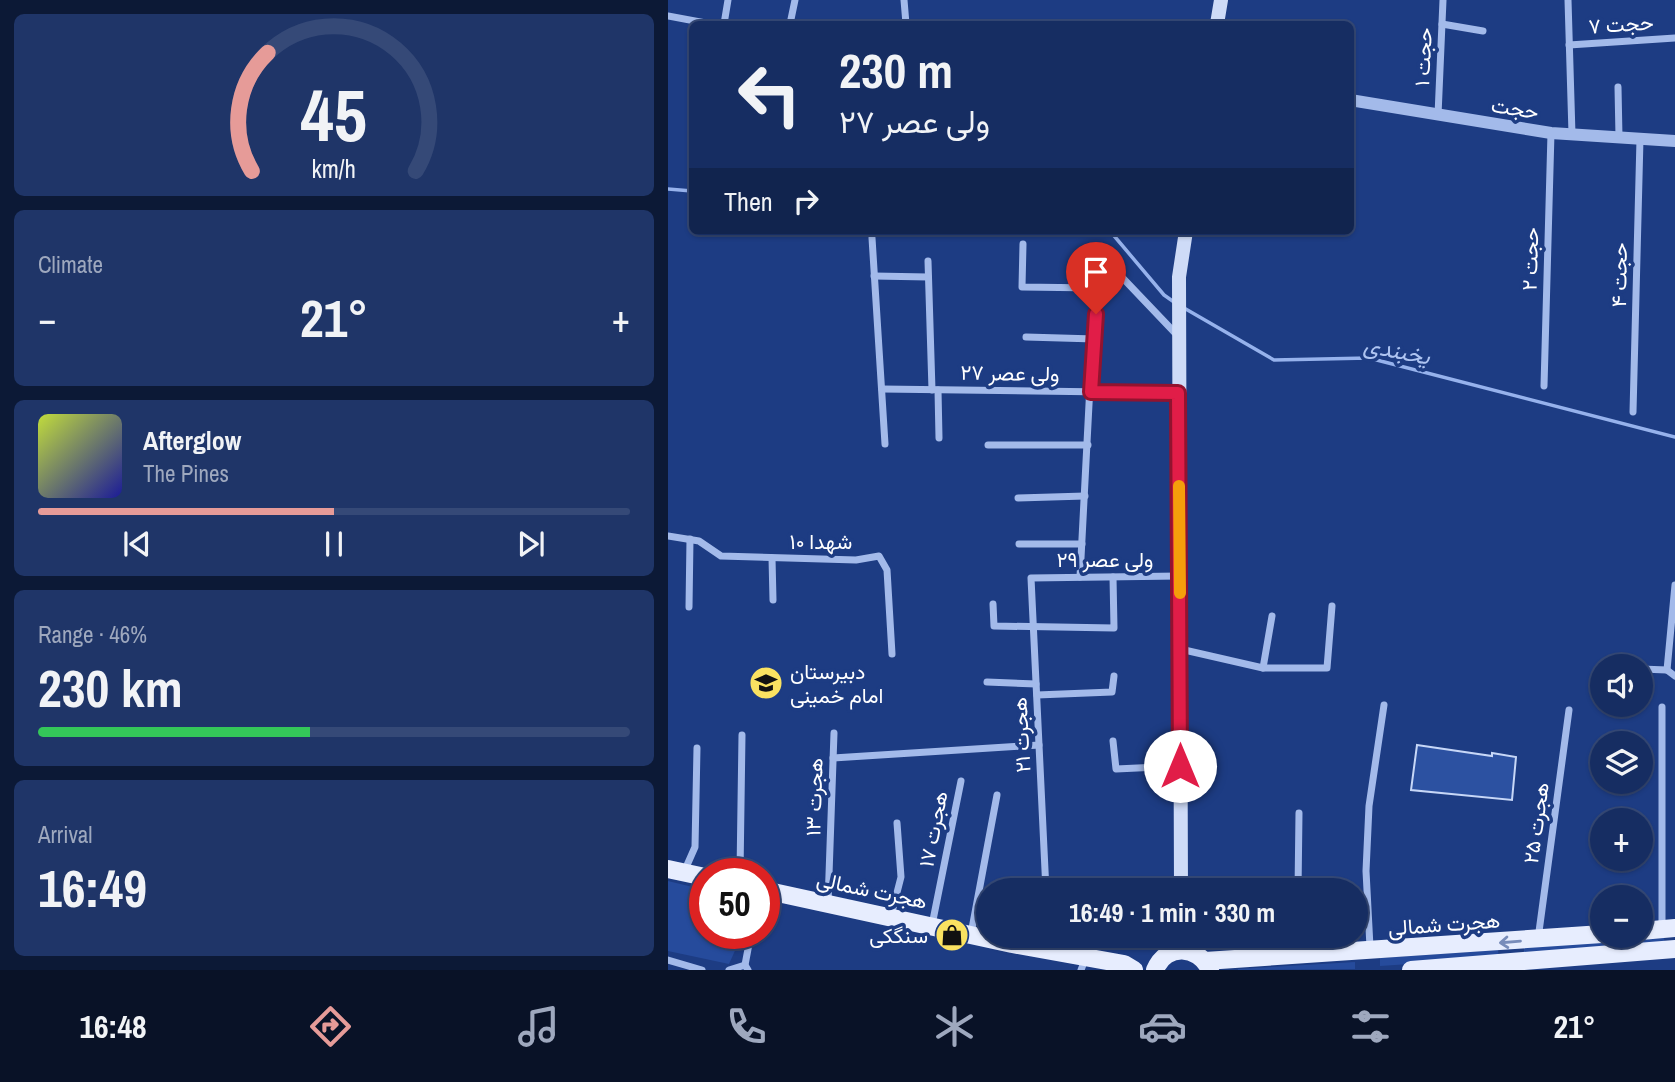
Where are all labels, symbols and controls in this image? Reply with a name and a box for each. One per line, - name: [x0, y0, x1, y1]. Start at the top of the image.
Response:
- street label: حجت ۷: [1588, 7, 1654, 41]
- street label: حجت ۱: [1407, 27, 1439, 87]
- text: 230 m: [839, 37, 953, 103]
- icon: left: [724, 49, 815, 140]
- text: 45: [301, 66, 367, 164]
- street label: حجت: [1489, 90, 1541, 126]
- text: ولی عصر ۲۷: [839, 100, 990, 143]
- text: km/h: [312, 152, 356, 186]
- icon: right: [787, 182, 825, 220]
- text: Then: [724, 184, 773, 219]
- street label: حجت ۲: [1514, 227, 1546, 291]
- pin: [1066, 242, 1126, 314]
- street label: حجت ۴: [1604, 242, 1634, 308]
- text: Climate: [38, 249, 103, 280]
- icon: arrive: [1077, 253, 1115, 291]
- text: 21°: [300, 283, 368, 353]
- text: −: [38, 293, 56, 344]
- text: +: [612, 293, 630, 344]
- water label: یخبندی: [1361, 328, 1434, 372]
- street label: ولی عصر ۲۷: [960, 358, 1060, 388]
- text: Afterglow: [143, 423, 241, 458]
- text: The Pines: [143, 458, 229, 489]
- icon: previous: [118, 525, 156, 563]
- icon: pause: [315, 525, 353, 563]
- icon: next: [512, 525, 550, 563]
- street label: شهدا ۱۰: [790, 527, 852, 556]
- street label: ولی عصر ۲۹: [1057, 545, 1153, 574]
- text: Range · 46%: [38, 619, 147, 650]
- text: 230 km: [38, 653, 183, 723]
- map controls: [1590, 654, 1653, 948]
- button: sound: [1590, 654, 1653, 717]
- place label: دبیرستان امام خمینی: [790, 657, 883, 710]
- school or university icon: دبیرستان امام خمینی: [747, 664, 785, 702]
- street label: هجرت ۲۱: [1005, 696, 1037, 774]
- position arrow: [1143, 729, 1217, 803]
- button: layers: [1590, 731, 1653, 794]
- street label: هجرت ۱۳: [798, 757, 830, 837]
- street label: هجرت ۲۵: [1516, 780, 1556, 866]
- street label: هجرت ۱۷: [911, 788, 955, 870]
- button: +: [1590, 808, 1653, 871]
- text: Arrival: [38, 819, 93, 850]
- text: 16:49: [38, 853, 147, 923]
- speed limit sign: 50: [689, 858, 780, 949]
- street label: هجرت شمالی: [814, 864, 930, 916]
- button: −: [1590, 885, 1653, 948]
- text: 16:49 · 1 min · 330 m: [1069, 895, 1275, 930]
- street label: هجرت شمالی: [1387, 906, 1501, 942]
- shop icon: سنگکی: [933, 916, 971, 954]
- place label: سنگکی: [869, 921, 928, 950]
- one-way arrow: [1499, 936, 1522, 949]
- icon: directions: [306, 1002, 355, 1051]
- icon: music: [514, 1002, 563, 1051]
- icon: phone: [722, 1002, 771, 1051]
- icon: climate: [930, 1002, 979, 1051]
- icon: car: [1138, 1002, 1187, 1051]
- icon: filters: [1346, 1002, 1395, 1051]
- text: 16:48: [79, 1005, 147, 1048]
- text: 21°: [1553, 1005, 1595, 1048]

